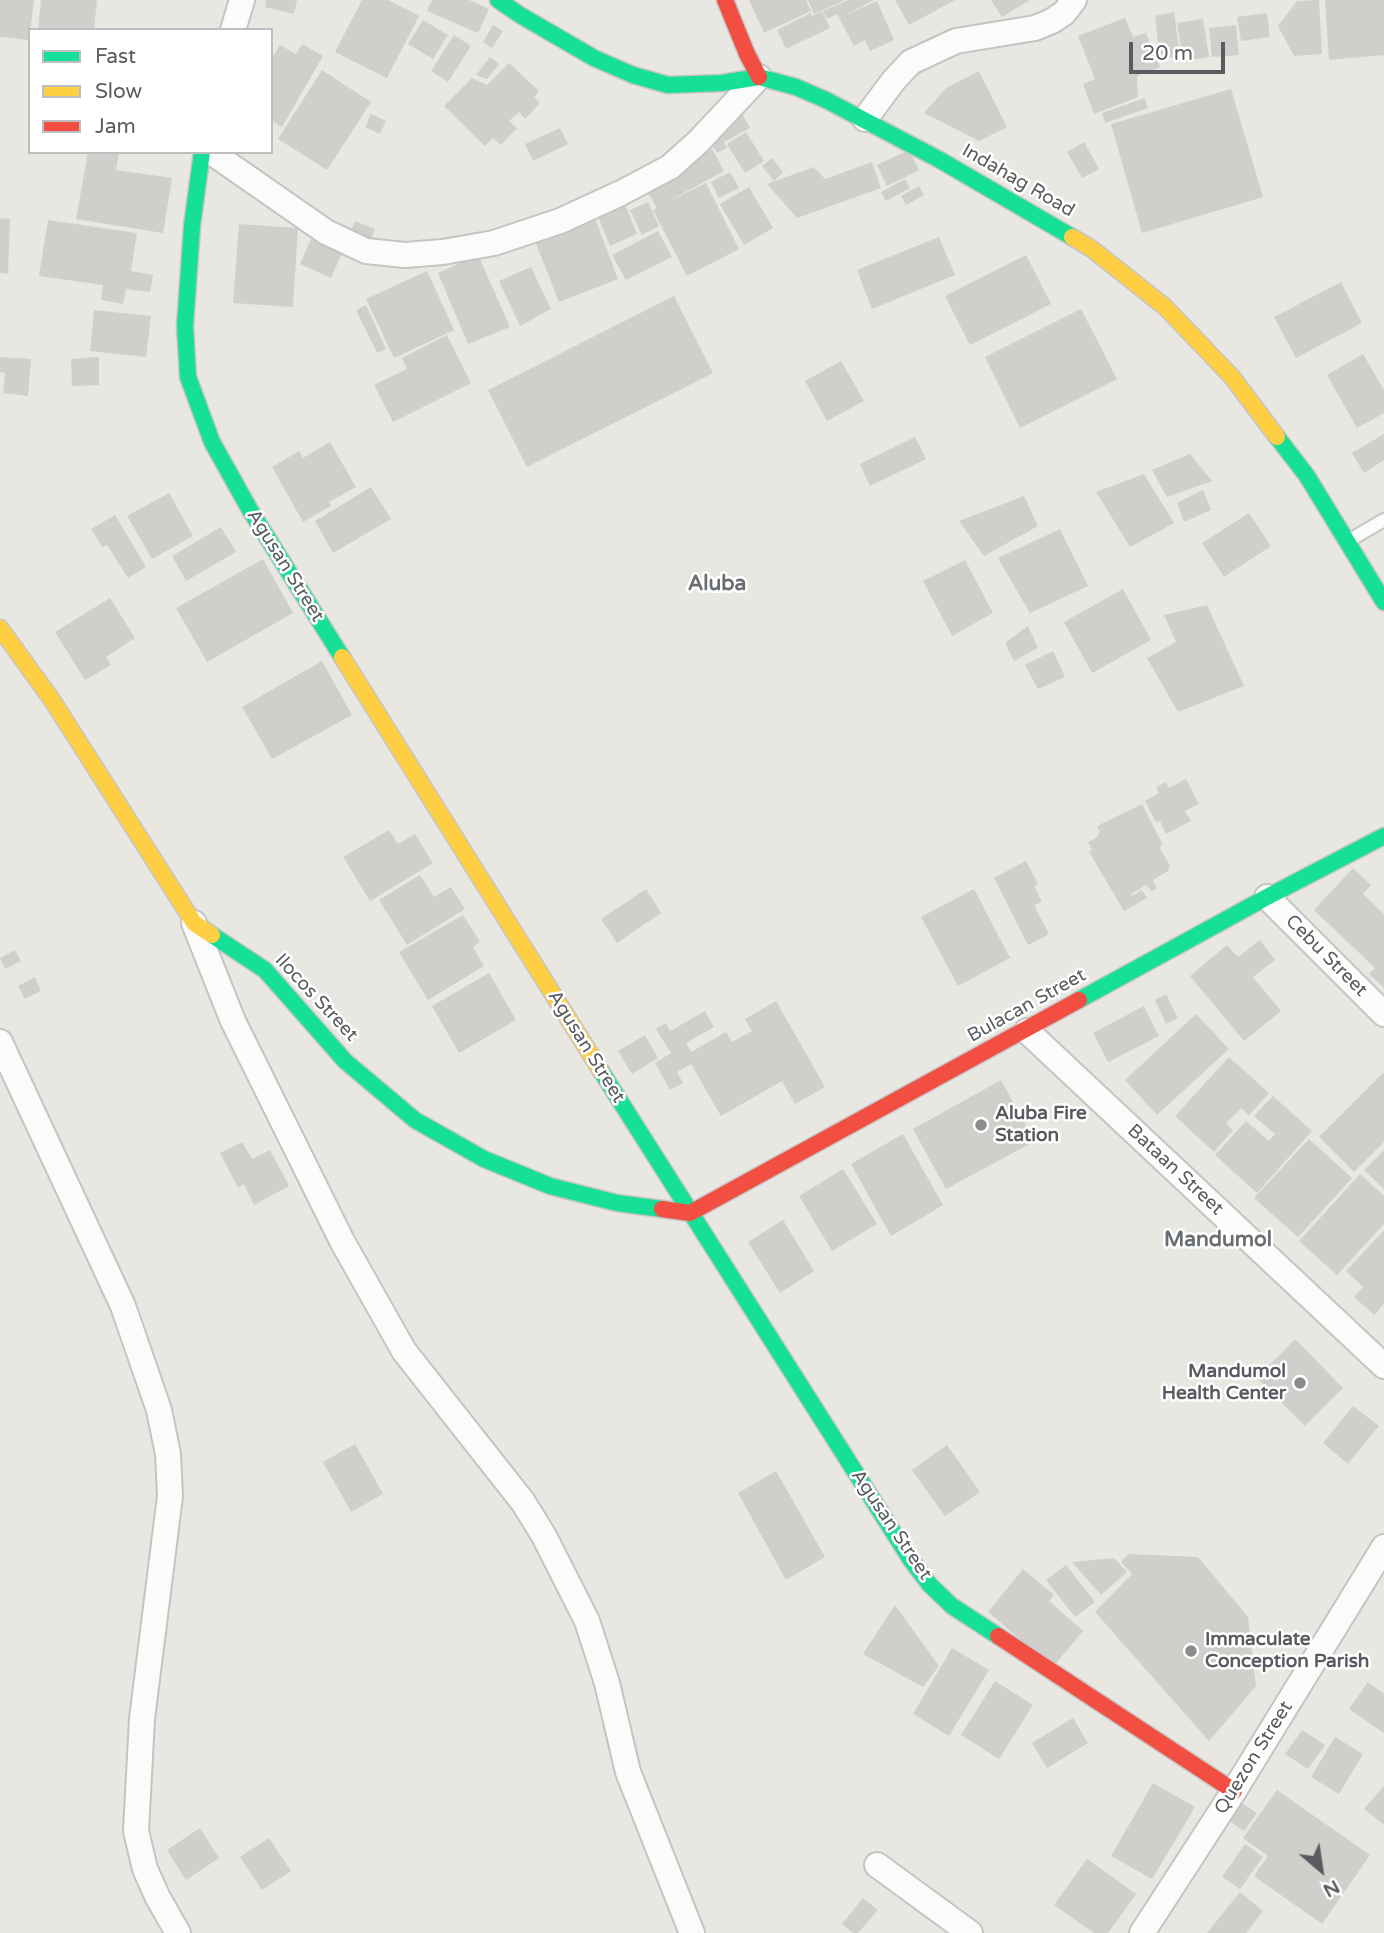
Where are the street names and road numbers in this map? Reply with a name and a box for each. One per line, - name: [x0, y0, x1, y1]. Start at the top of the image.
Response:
- street label: Indahag Road: [958, 140, 1078, 222]
- street label: Agusan Street: [241, 506, 329, 626]
- street label: Cebu Street: [1280, 910, 1372, 1002]
- street label: Ilocos Street: [270, 949, 362, 1047]
- street label: Bulacan Street: [964, 964, 1090, 1048]
- street label: Agusan Street: [542, 987, 630, 1107]
- street label: Bataan Street: [1122, 1120, 1228, 1220]
- street label: Agusan Street: [846, 1466, 936, 1584]
- street label: Quezon Street: [1210, 1697, 1298, 1819]

